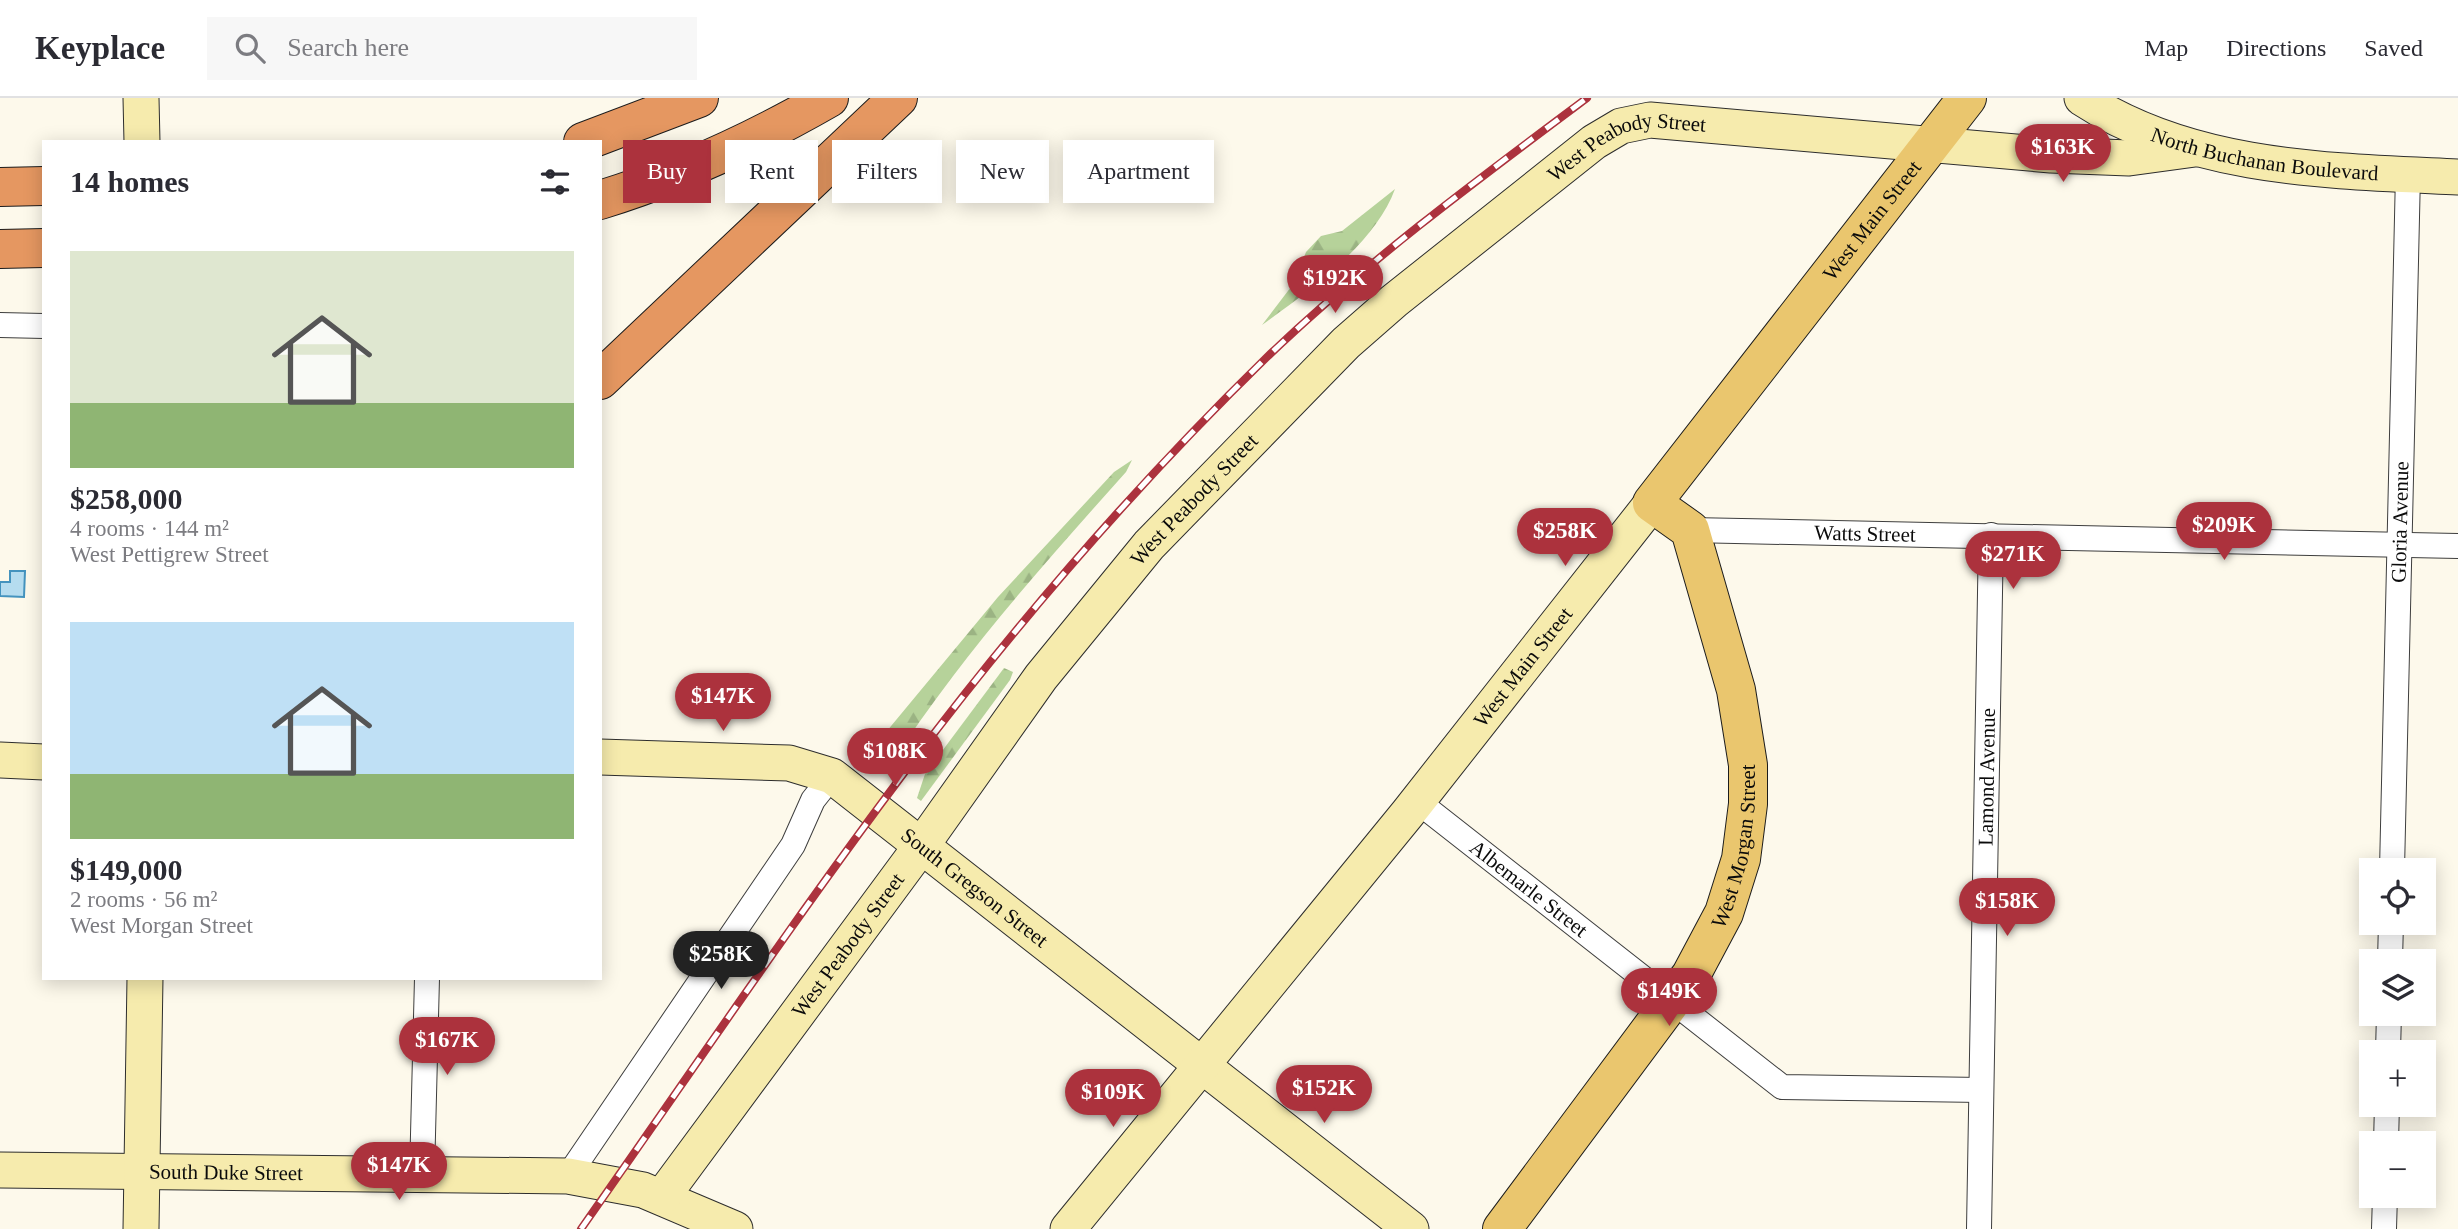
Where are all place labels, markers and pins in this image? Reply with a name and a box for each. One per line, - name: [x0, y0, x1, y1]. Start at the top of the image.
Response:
- pin: $163K: [2014, 125, 2112, 184]
- pin: $192K: [1286, 256, 1384, 315]
- pin: $209K: [2175, 503, 2273, 562]
- pin: $258K: [1516, 508, 1614, 568]
- pin: $271K: [1964, 532, 2062, 591]
- pin: $147K: [674, 674, 772, 733]
- pin: $108K: [846, 728, 944, 788]
- pin: $158K: [1958, 878, 2056, 938]
- pin: $258K: [672, 932, 770, 991]
- pin: $149K: [1620, 968, 1718, 1028]
- pin: $167K: [398, 1018, 496, 1077]
- pin: $152K: [1275, 1066, 1373, 1125]
- pin: $109K: [1064, 1070, 1162, 1129]
- pin: $147K: [350, 1142, 448, 1202]

